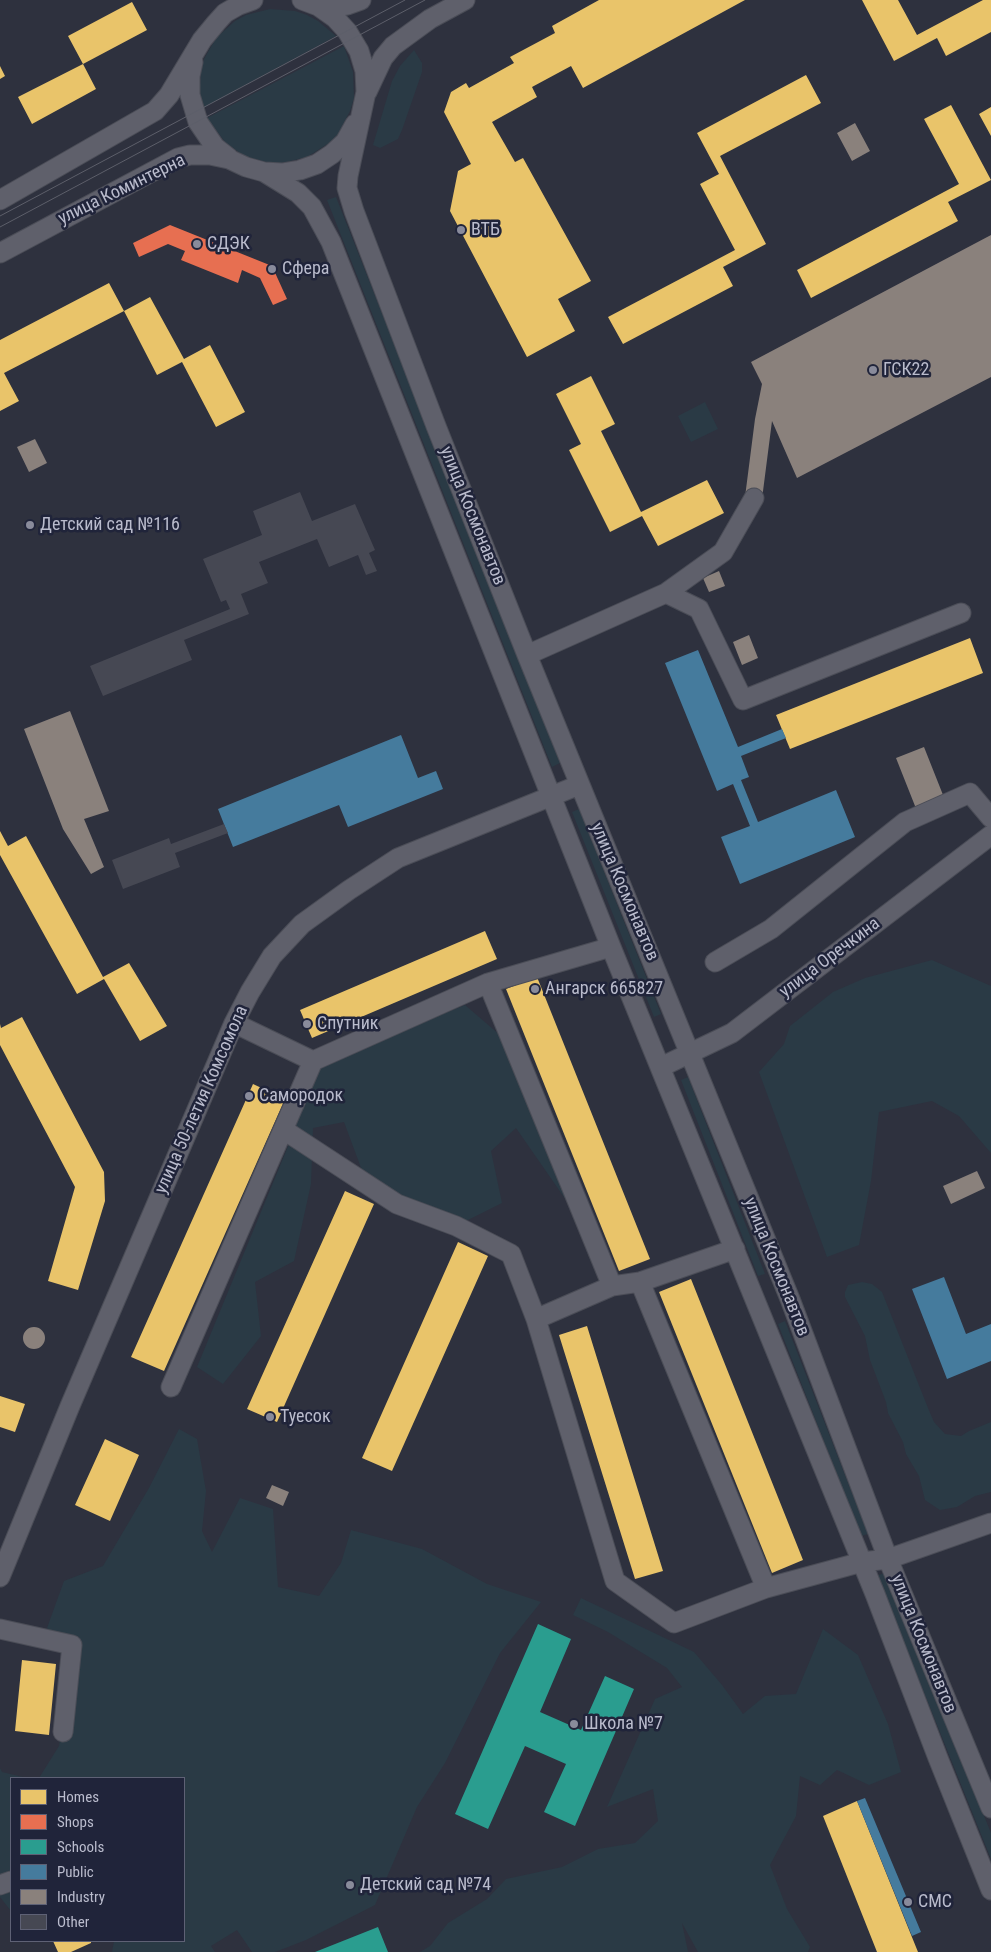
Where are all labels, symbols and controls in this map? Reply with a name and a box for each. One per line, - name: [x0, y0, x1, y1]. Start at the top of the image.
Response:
- street label: улица Коминтерна: [55, 150, 189, 230]
- place label: ВТБ: [471, 219, 500, 241]
- marker: ВТБ: [455, 224, 467, 236]
- place label: СДЭК: [207, 233, 250, 255]
- marker: СДЭК: [191, 238, 203, 250]
- place label: Сфера: [282, 258, 329, 280]
- marker: Сфера: [266, 263, 278, 275]
- place label: ГСК22: [883, 359, 929, 381]
- marker: ГСК22: [867, 364, 879, 376]
- street label: улица Космонавтов: [434, 443, 510, 589]
- place label: Детский сад №116: [40, 514, 180, 536]
- marker: Детский сад №116: [24, 519, 36, 531]
- street label: улица Космонавтов: [585, 820, 663, 964]
- street label: улица Оречкина: [776, 913, 884, 1003]
- place label: Ангарск 665827: [545, 978, 663, 1000]
- marker: Ангарск 665827: [529, 983, 541, 995]
- street label: улица 50-летия Комсомола: [151, 1003, 253, 1197]
- place label: Спутник: [317, 1013, 378, 1035]
- marker: Спутник: [301, 1018, 313, 1030]
- place label: Самородок: [259, 1085, 343, 1107]
- marker: Самородок: [243, 1090, 255, 1102]
- street label: улица Космонавтов: [738, 1194, 814, 1340]
- place label: Туесок: [280, 1406, 331, 1428]
- marker: Туесок: [264, 1411, 276, 1423]
- street label: улица Космонавтов: [885, 1571, 961, 1717]
- place label: Школа №7: [584, 1713, 663, 1735]
- marker: Школа №7: [568, 1718, 580, 1730]
- legend: [10, 1777, 185, 1942]
- text: Homes: [57, 1788, 99, 1806]
- text: Shops: [57, 1813, 94, 1831]
- text: Schools: [57, 1838, 104, 1856]
- text: Public: [57, 1863, 94, 1881]
- place label: Детский сад №74: [360, 1874, 491, 1896]
- marker: Детский сад №74: [344, 1879, 356, 1891]
- text: Industry: [57, 1888, 105, 1906]
- place label: СМС: [918, 1891, 952, 1913]
- marker: СМС: [902, 1896, 914, 1908]
- text: Other: [57, 1913, 89, 1931]

